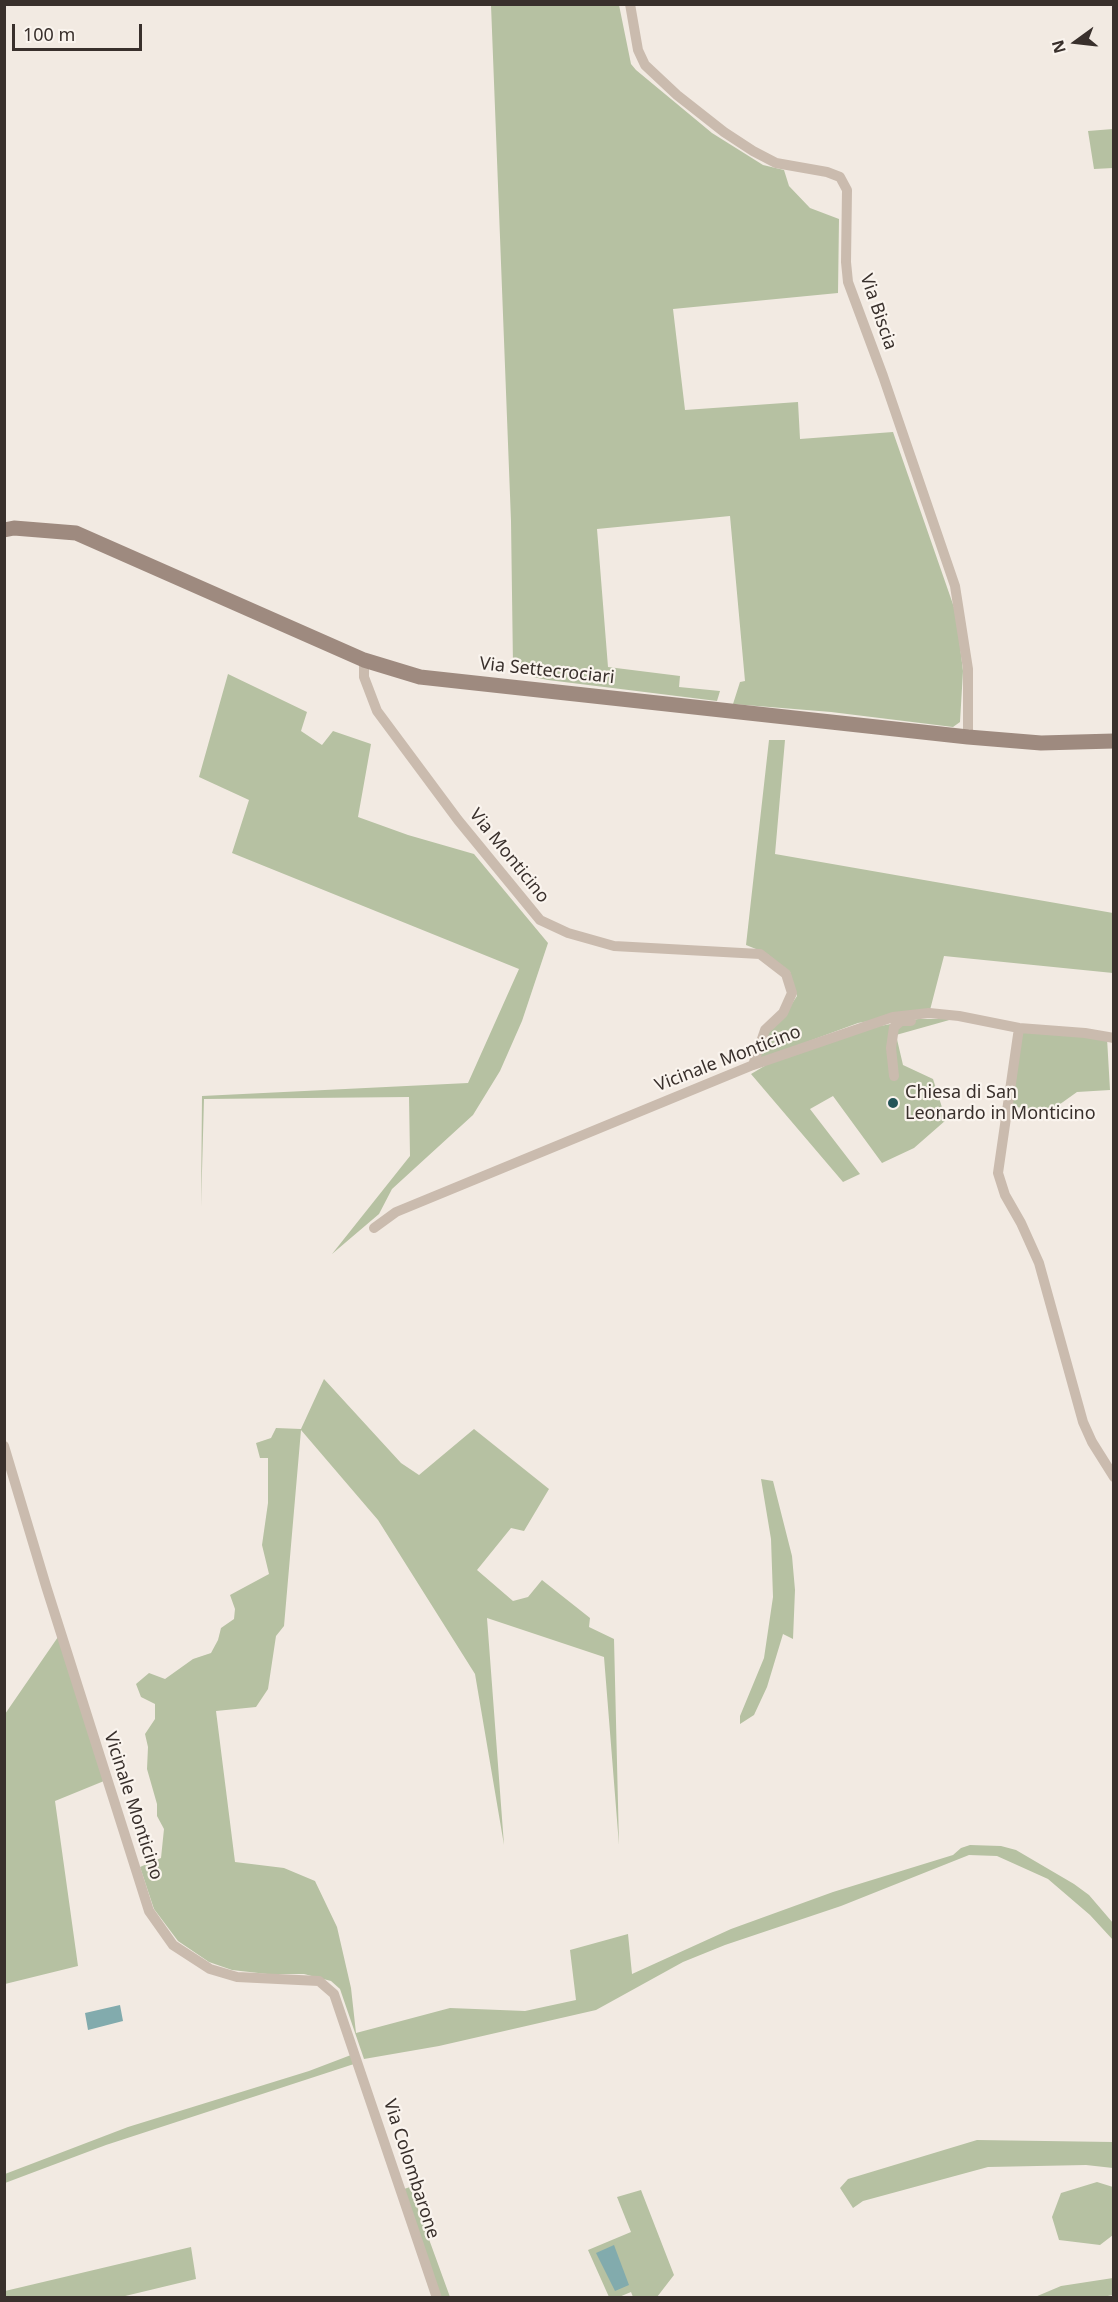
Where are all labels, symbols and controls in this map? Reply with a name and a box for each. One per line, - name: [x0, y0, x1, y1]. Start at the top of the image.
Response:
- scale bar: [15, 12, 146, 50]
- north arrow: [1046, 12, 1106, 72]
- text: 100 m: [23, 22, 75, 46]
- text: N: [1046, 38, 1071, 56]
- street label: Via Biscia: [855, 271, 901, 353]
- street label: Via Settecrociari: [479, 653, 615, 689]
- street label: Via Monticino: [464, 805, 554, 907]
- street label: Vicinale Monticino: [652, 1021, 804, 1097]
- place label: Chiesa di San Leonardo in Monticino: [905, 1082, 1096, 1124]
- marker: Chiesa di San Leonardo in Monticino: [886, 1096, 900, 1110]
- street label: Vicinale Monticino: [99, 1729, 167, 1883]
- street label: Via Colombarone: [378, 2097, 444, 2241]

